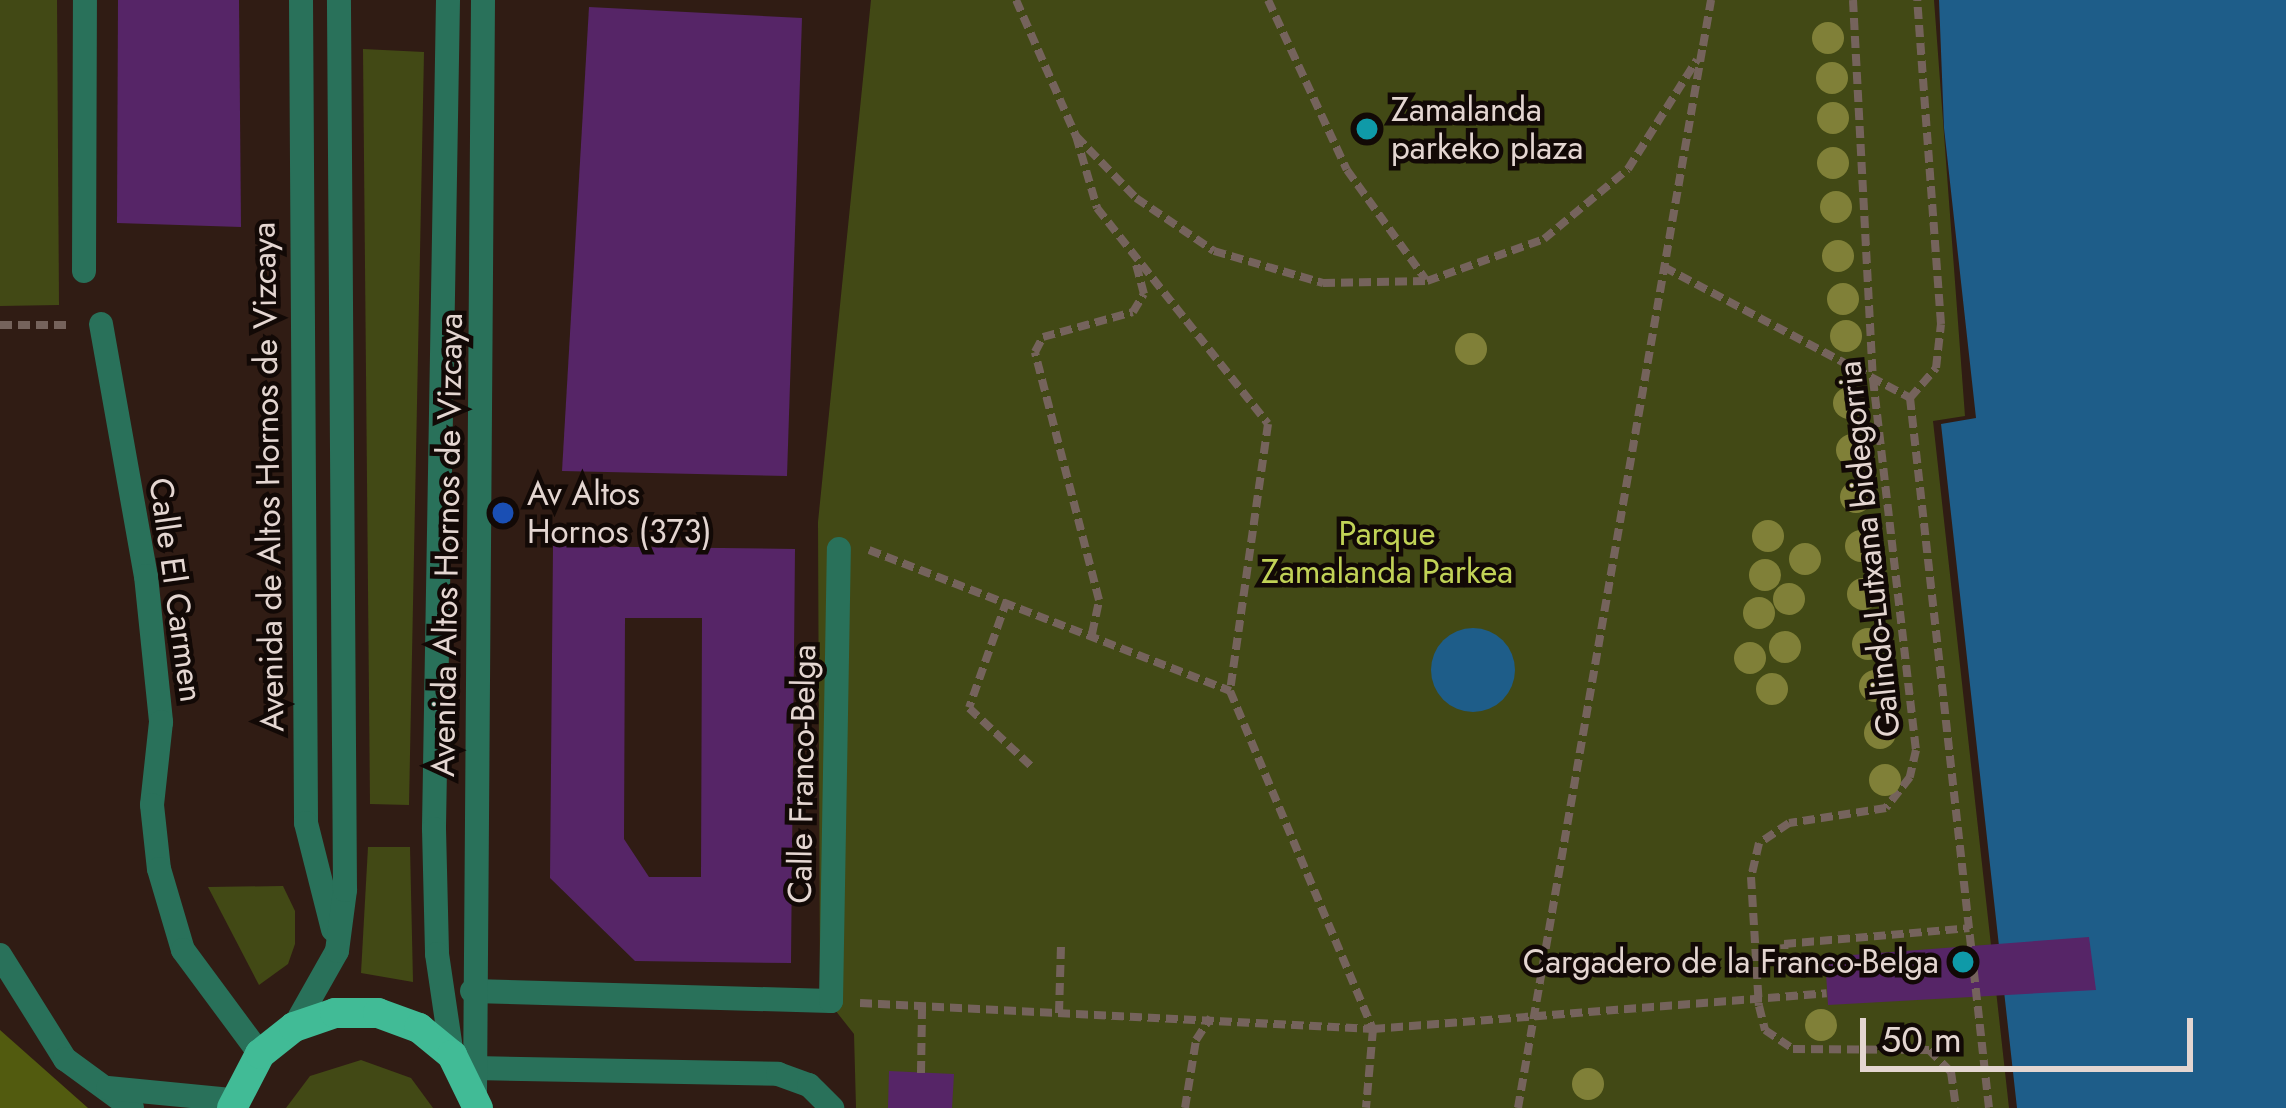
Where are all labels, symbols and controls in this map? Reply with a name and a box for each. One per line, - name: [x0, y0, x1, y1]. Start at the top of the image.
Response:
- place label: Zamalanda parkeko plaza: [1391, 90, 1583, 168]
- marker: Zamalanda parkeko plaza: [1354, 116, 1380, 142]
- street label: Avenida de Altos Hornos de Vizcaya: [244, 222, 292, 732]
- street label: Avenida Altos Hornos de Vizcaya: [423, 313, 471, 777]
- street label: Galindo-Lutxana bidegorria: [1830, 359, 1908, 739]
- place label: Av Altos Hornos (373): [527, 474, 712, 552]
- street label: Calle El Carmen: [141, 475, 211, 705]
- marker: Av Altos Hornos (373): [490, 500, 516, 526]
- park label: Parque Zamalanda Parkea: [1261, 514, 1513, 592]
- street label: Calle Franco-Belga: [780, 644, 824, 904]
- place label: Cargadero de la Franco-Belga: [1523, 942, 1939, 982]
- marker: Cargadero de la Franco-Belga: [1950, 949, 1976, 975]
- scale bar: [1866, 994, 2199, 1068]
- text: 50 m: [1881, 1013, 1962, 1065]

